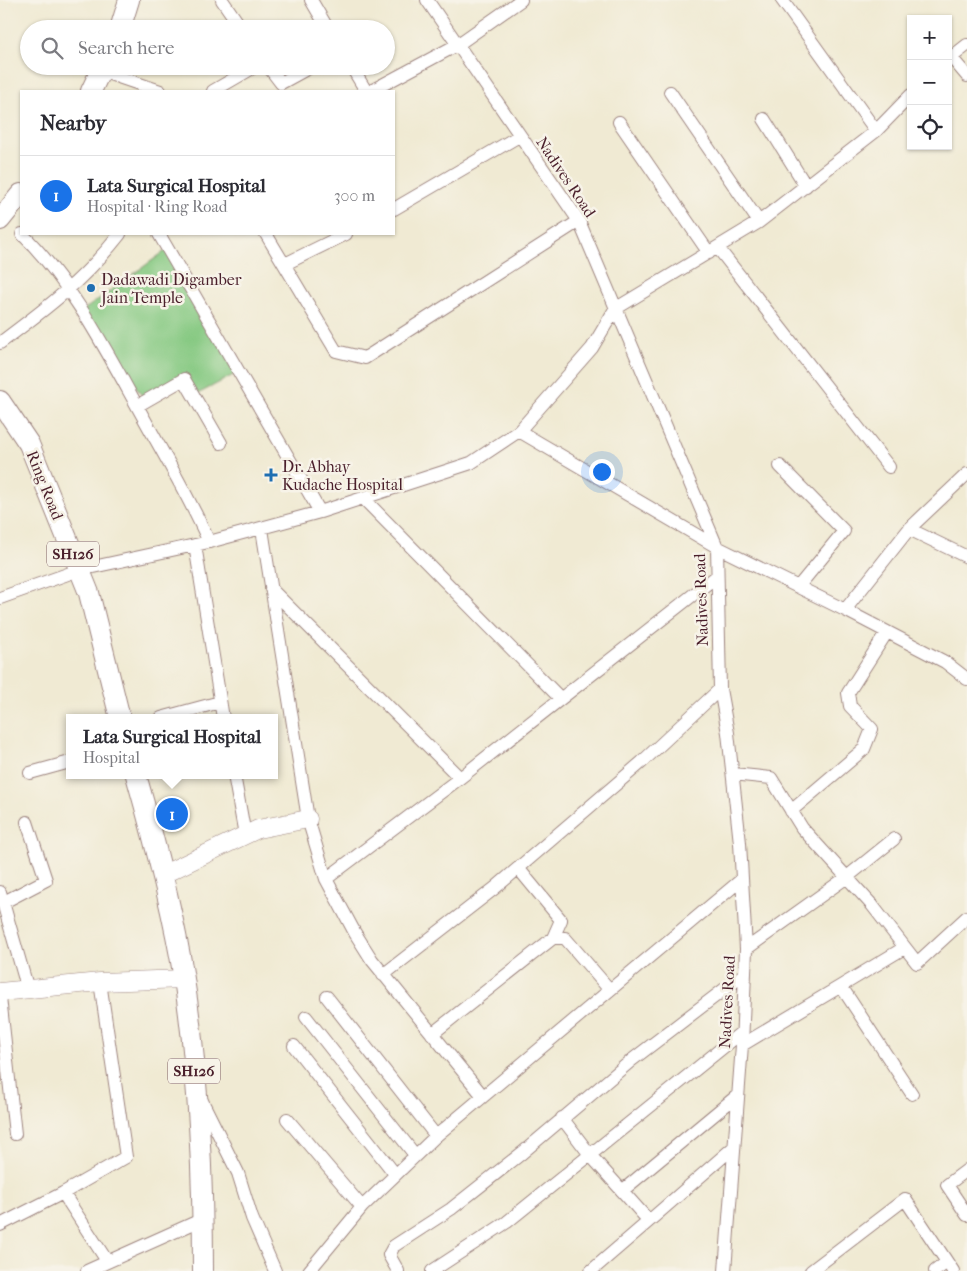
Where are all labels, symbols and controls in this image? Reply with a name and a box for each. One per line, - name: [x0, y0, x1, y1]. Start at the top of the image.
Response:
- map controls: [907, 15, 952, 150]
- button: +: [907, 15, 952, 60]
- search box: [20, 20, 395, 75]
- icon: search: [38, 34, 66, 62]
- text: Search here: [78, 37, 174, 59]
- button: −: [907, 60, 952, 105]
- button: locate: [907, 105, 952, 150]
- text: Nearby: [40, 111, 106, 135]
- street label: Nadives Road: [532, 133, 600, 221]
- text: Lata Surgical Hospital: [87, 175, 266, 197]
- text: 1: [53, 186, 59, 205]
- text: 300 m: [334, 186, 375, 205]
- text: Hospital · Ring Road: [87, 197, 228, 216]
- place label: Dadawadi Digamber Jain Temple: [99, 270, 242, 307]
- marker: Dadawadi Digamber Jain Temple: [85, 282, 97, 294]
- street label: Ring Road: [22, 448, 68, 523]
- place label: Dr. Abhay Kudache Hospital: [282, 457, 403, 494]
- your location: [589, 459, 615, 485]
- marker: Dr. Abhay Kudache Hospital: [264, 468, 278, 482]
- road number: SH126: [47, 542, 99, 566]
- street label: Nadives Road: [690, 553, 712, 647]
- popup: [66, 714, 278, 779]
- text: Lata Surgical Hospital: [83, 726, 261, 748]
- text: Hospital: [83, 748, 140, 767]
- pin: 1: [156, 795, 188, 833]
- street label: Nadives Road: [715, 955, 739, 1049]
- road number: SH126: [168, 1058, 220, 1084]

